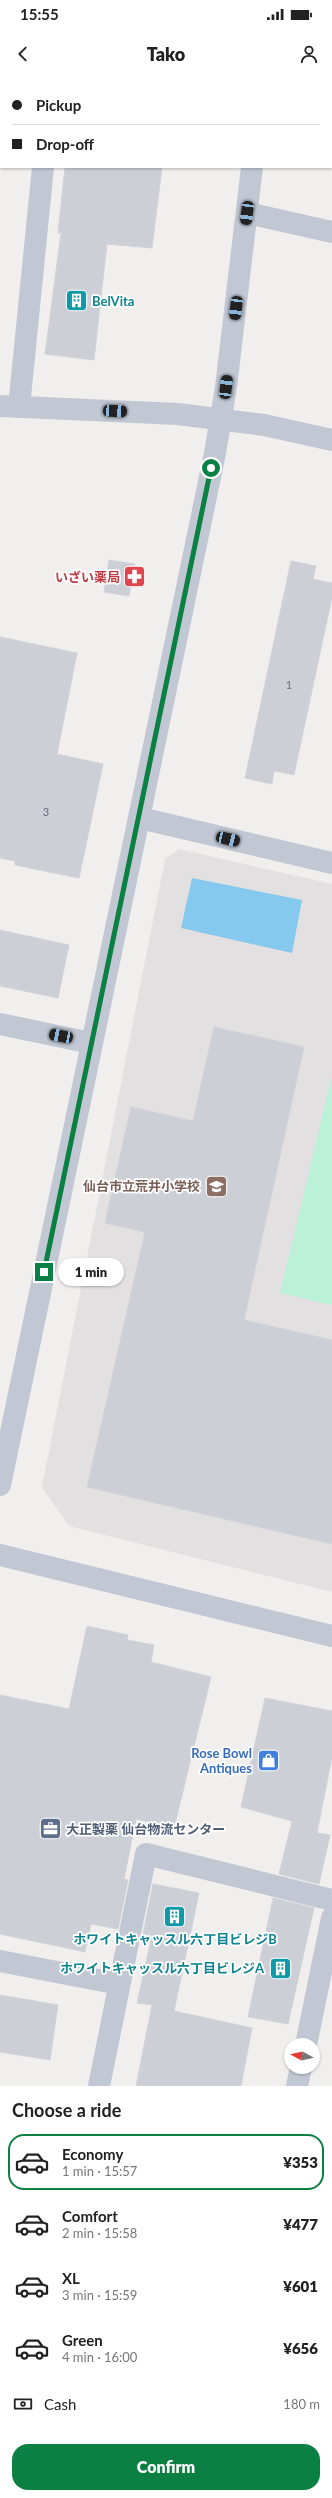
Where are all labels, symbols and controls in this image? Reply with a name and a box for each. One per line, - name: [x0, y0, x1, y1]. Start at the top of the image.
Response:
- text: 15:55: [20, 5, 59, 23]
- icon: back: [12, 43, 34, 65]
- text: Tako: [147, 43, 185, 65]
- icon: person: [298, 43, 320, 65]
- text: Pickup: [36, 96, 81, 114]
- text: Drop-off: [36, 135, 94, 153]
- car: [240, 200, 254, 226]
- building icon: BelVita: [63, 288, 89, 314]
- place label: BelVita: [92, 293, 134, 309]
- car: [229, 295, 243, 321]
- car: [219, 374, 233, 400]
- car: [103, 404, 127, 418]
- route start: [202, 459, 220, 477]
- pharmacy icon: いざい薬局: [122, 564, 148, 590]
- place label: いざい薬局: [55, 569, 120, 585]
- house number: 1: [286, 678, 292, 691]
- house number: 3: [43, 805, 49, 818]
- car: [215, 830, 241, 848]
- car: [48, 1028, 74, 1044]
- school or university icon: 仙台市立荒井小学校: [203, 1173, 229, 1199]
- place label: 仙台市立荒井小学校: [83, 1178, 200, 1194]
- callout: 1 min: [58, 1258, 124, 1286]
- route end: [35, 1263, 53, 1281]
- text: 1 min: [75, 1264, 107, 1280]
- place label: Rose Bowl Antiques: [191, 1745, 252, 1776]
- shop icon: Rose Bowl Antiques: [255, 1747, 281, 1773]
- office icon: 大正製薬 仙台物流センター: [38, 1816, 64, 1842]
- place label: 大正製薬 仙台物流センター: [66, 1821, 225, 1837]
- building icon: ホワイトキャッスル六丁目ビレジB: [162, 1904, 188, 1930]
- place label: ホワイトキャッスル六丁目ビレジB: [73, 1931, 277, 1947]
- building icon: ホワイトキャッスル六丁目ビレジA: [267, 1955, 293, 1981]
- place label: ホワイトキャッスル六丁目ビレジA: [60, 1960, 265, 1976]
- north arrow: [284, 2038, 320, 2074]
- map controls: [284, 2038, 320, 2074]
- text: Choose a ride: [12, 2099, 121, 2121]
- icon: car: [14, 2144, 50, 2180]
- text: Economy: [62, 2145, 123, 2163]
- text: ¥353: [283, 2153, 318, 2171]
- text: 1 min · 15:57: [62, 2163, 137, 2179]
- icon: car: [14, 2206, 50, 2242]
- text: Comfort: [62, 2207, 118, 2225]
- text: ¥477: [283, 2215, 318, 2233]
- text: 2 min · 15:58: [62, 2225, 137, 2241]
- icon: car: [14, 2268, 50, 2304]
- text: XL: [62, 2269, 80, 2287]
- text: ¥601: [283, 2277, 318, 2295]
- text: 3 min · 15:59: [62, 2287, 137, 2303]
- icon: car: [14, 2330, 50, 2366]
- text: Green: [62, 2331, 103, 2349]
- text: ¥656: [283, 2339, 318, 2357]
- text: 4 min · 16:00: [62, 2349, 137, 2365]
- icon: cash: [12, 2393, 34, 2415]
- text: Cash: [44, 2395, 76, 2413]
- text: 180 m: [283, 2396, 320, 2412]
- button: Confirm: [12, 2444, 320, 2490]

